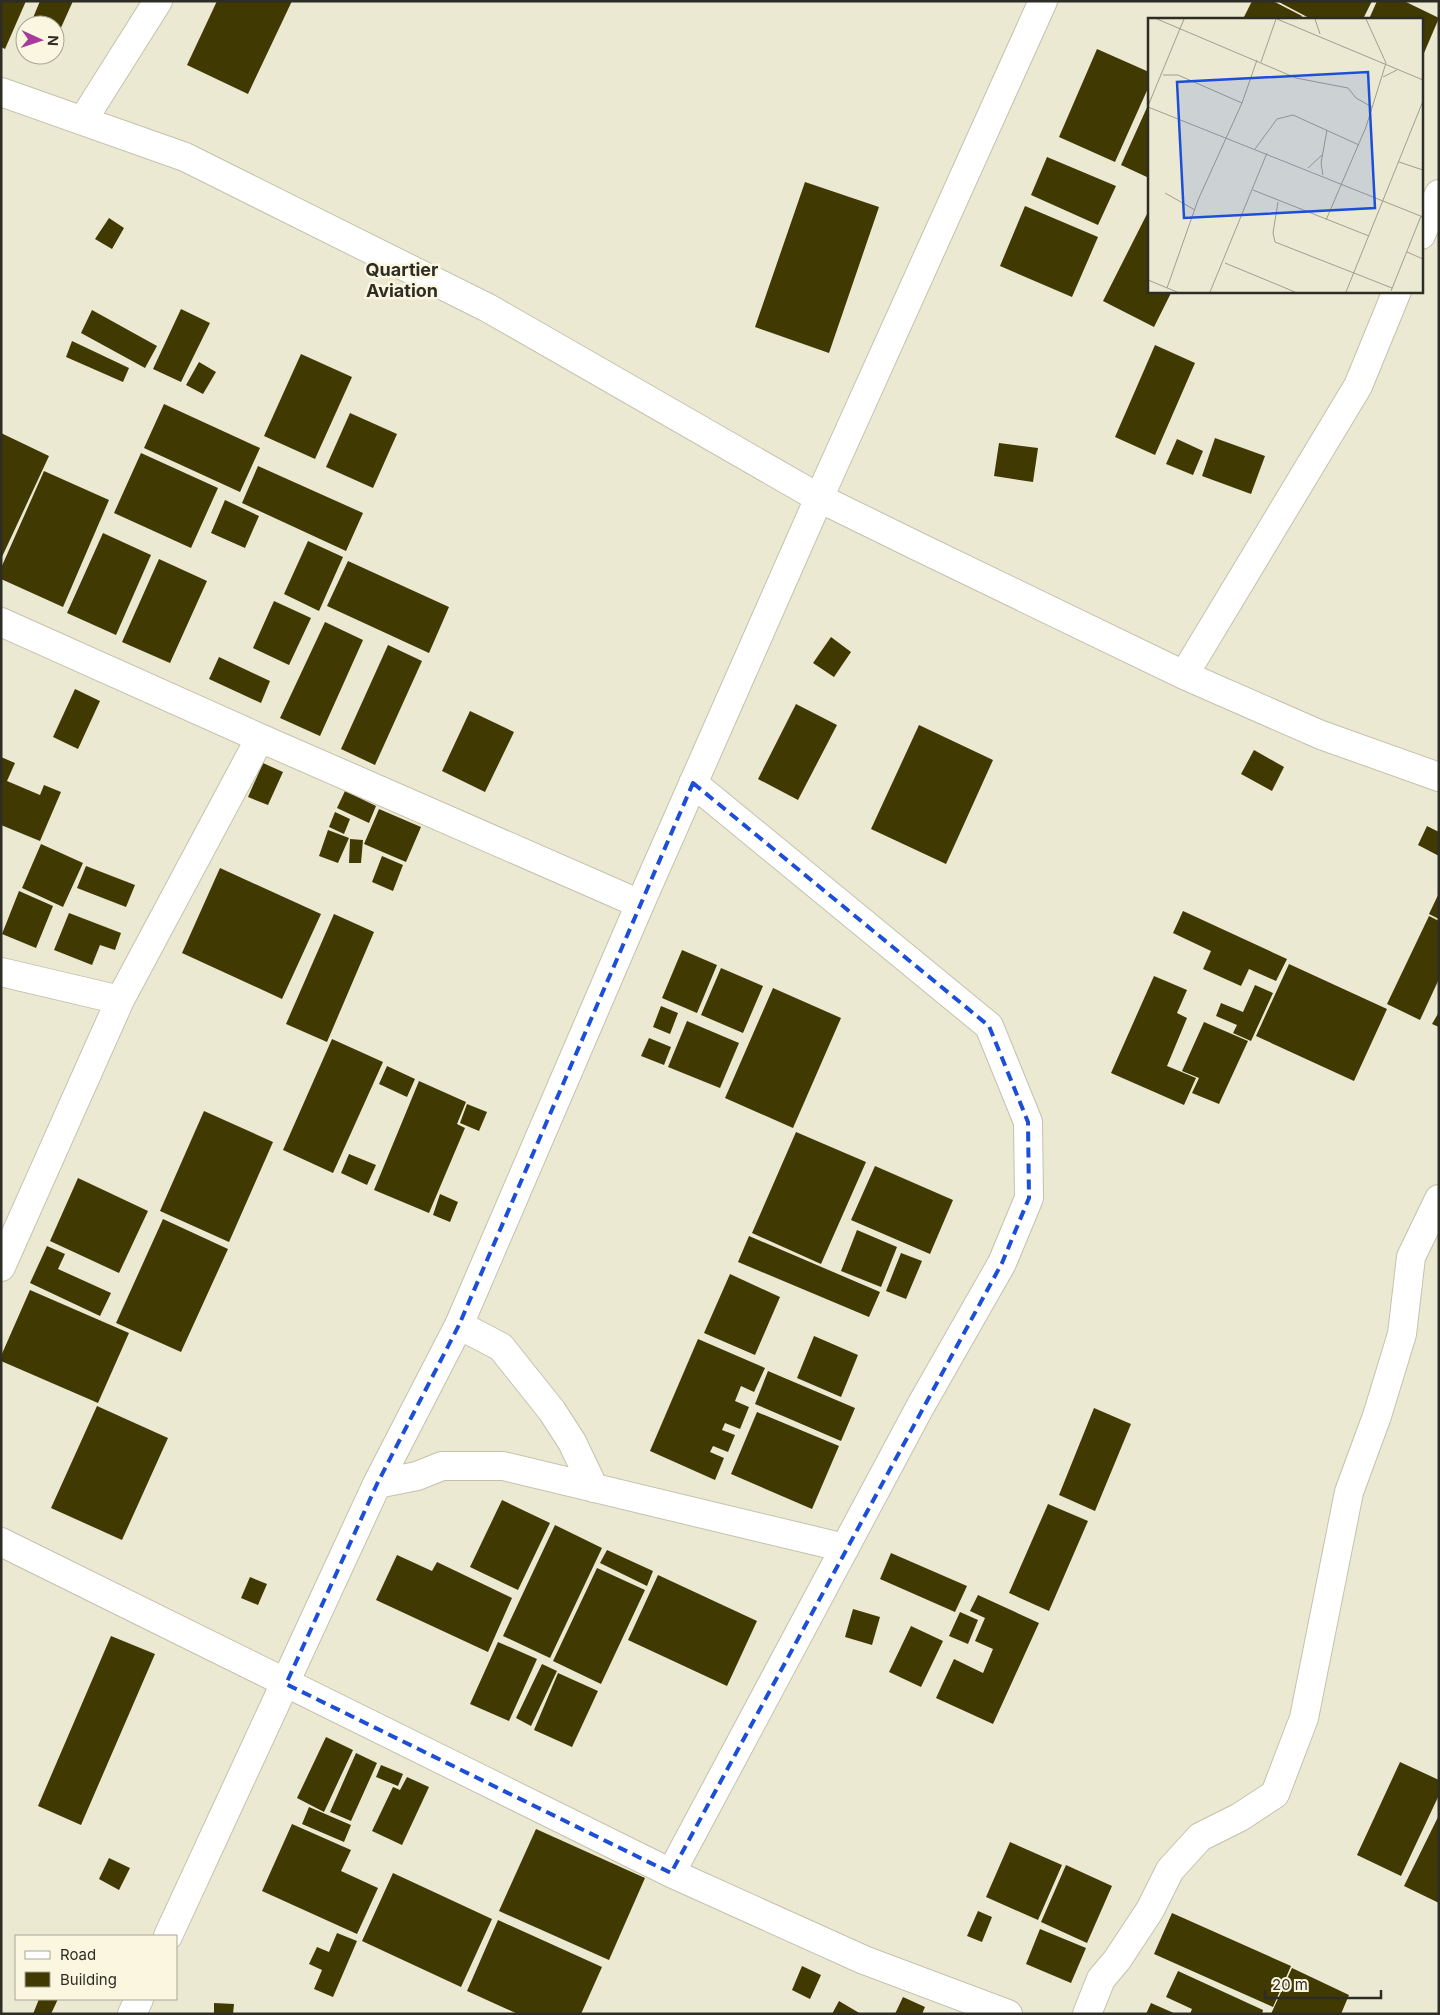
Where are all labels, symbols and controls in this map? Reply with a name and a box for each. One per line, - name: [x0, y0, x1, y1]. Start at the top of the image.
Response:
- north arrow: [15, 15, 65, 65]
- inset map: [1148, 18, 1422, 292]
- text: N: [45, 35, 62, 46]
- district label: Quartier Aviation: [366, 259, 438, 301]
- legend: [15, 1935, 178, 2000]
- text: Road: [60, 1945, 96, 1964]
- scale bar: [1265, 1968, 1381, 2000]
- text: Building: [60, 1970, 117, 1989]
- text: 20 m: [1272, 1975, 1308, 1994]

